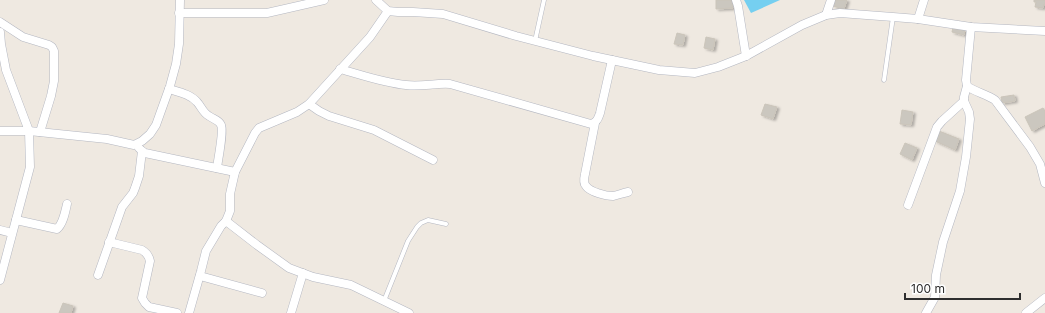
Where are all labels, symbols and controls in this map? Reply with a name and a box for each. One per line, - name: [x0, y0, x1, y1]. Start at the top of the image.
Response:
- scale bar: [905, 275, 1020, 301]
- text: 100 m: [911, 281, 945, 296]

